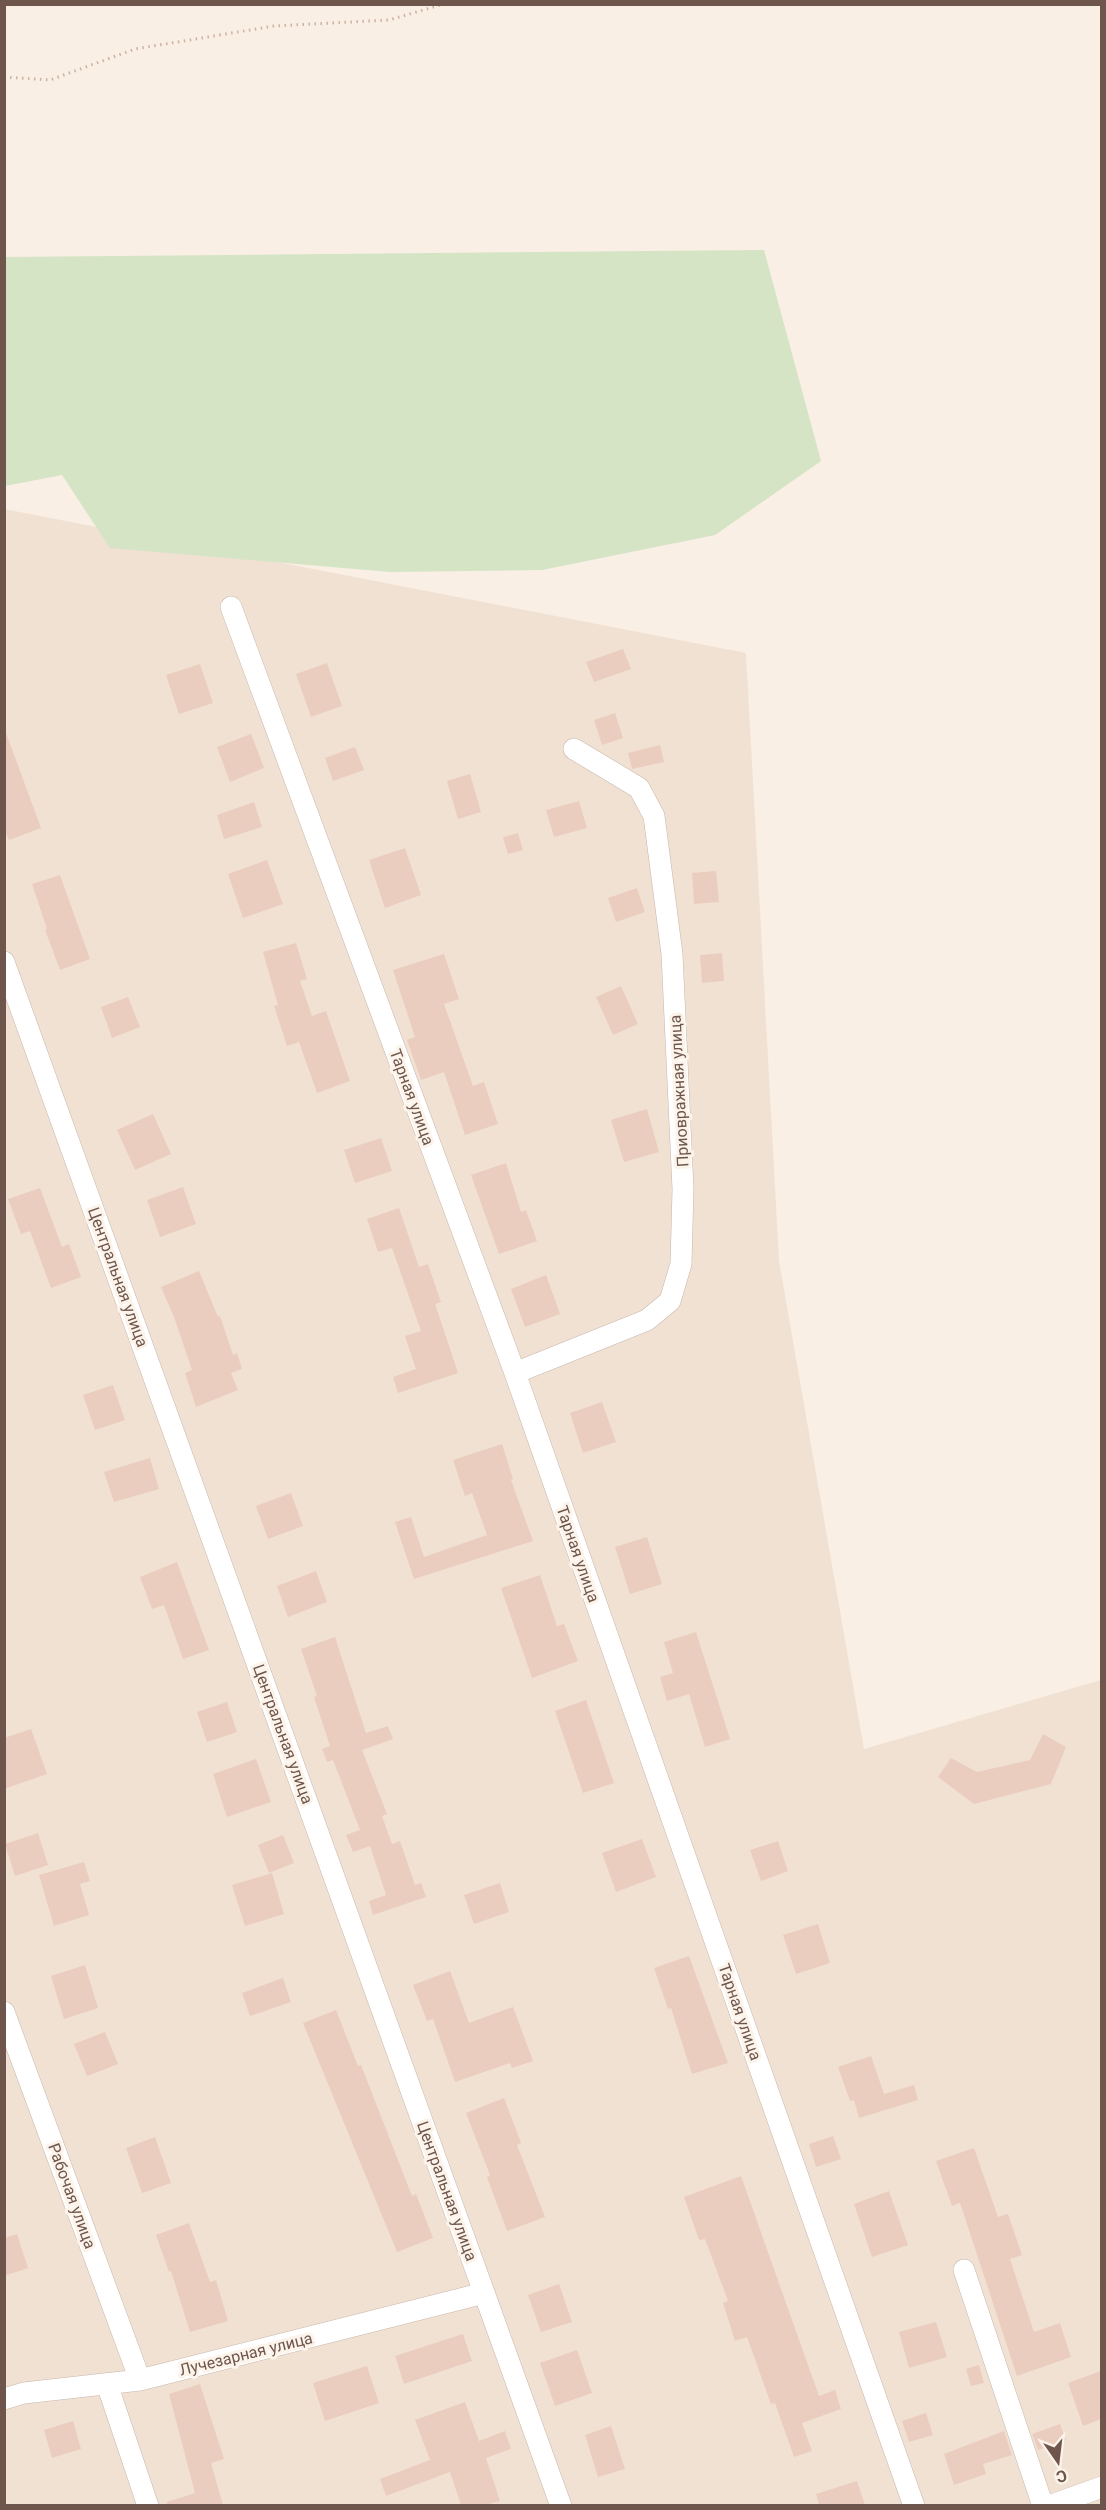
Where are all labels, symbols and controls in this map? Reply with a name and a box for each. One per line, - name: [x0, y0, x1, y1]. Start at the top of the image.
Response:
- street label: Приовражная улица: [666, 1014, 692, 1168]
- street label: Тарная улица: [386, 1046, 438, 1148]
- street label: Центральная улица: [84, 1205, 152, 1349]
- street label: Тарная улица: [553, 1503, 603, 1605]
- street label: Центральная улица: [249, 1662, 317, 1806]
- street label: Тарная улица: [715, 1961, 765, 2063]
- street label: Центральная улица: [413, 2119, 481, 2263]
- street label: Рабочая улица: [44, 2141, 100, 2251]
- street label: Лучезарная улица: [177, 2328, 315, 2380]
- north arrow: [1028, 2432, 1088, 2492]
- text: С: [1054, 2466, 1069, 2487]

